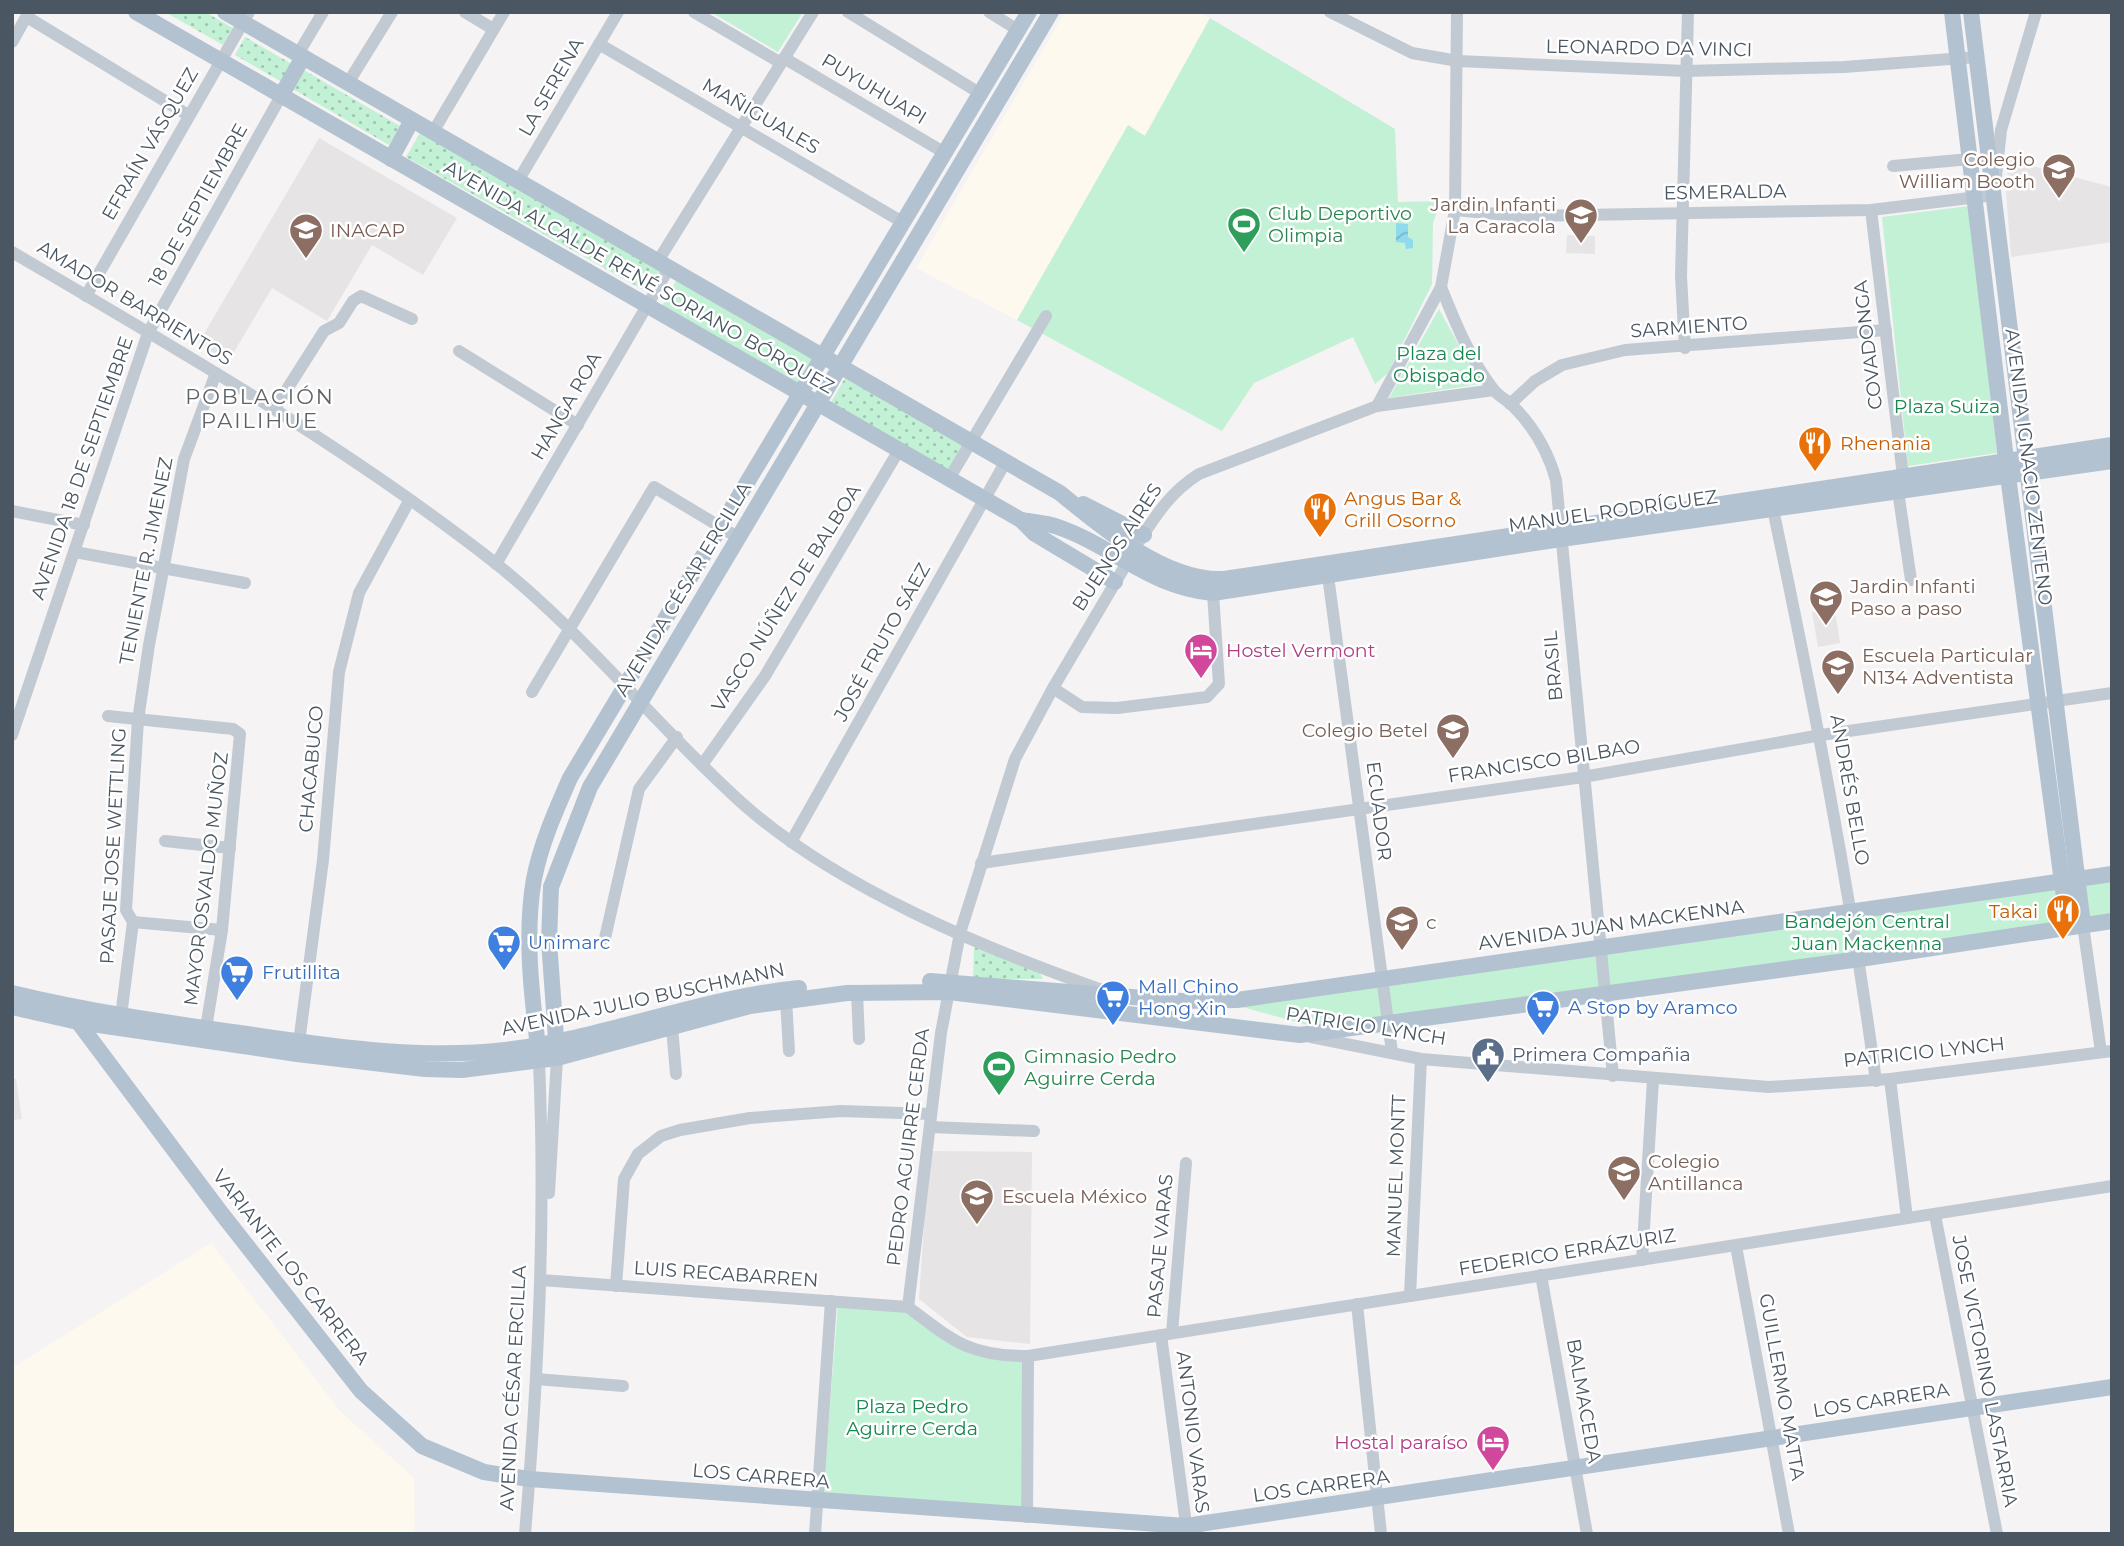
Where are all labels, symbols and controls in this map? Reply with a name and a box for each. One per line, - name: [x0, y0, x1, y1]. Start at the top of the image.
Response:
- street label: LA SERENA: [514, 33, 589, 140]
- street label: LEONARDO DA VINCI: [1545, 35, 1753, 61]
- street label: PUYUHUAPI: [817, 49, 931, 129]
- street label: EFRAÍN VÁSQUEZ: [97, 64, 203, 224]
- street label: MAÑIGUALES: [698, 73, 824, 159]
- street label: 18 DE SEPTIEMBRE: [144, 119, 252, 291]
- place label: Colegio William Booth: [1899, 148, 2035, 193]
- school or university icon: Colegio William Booth: [2040, 151, 2078, 200]
- street label: AVENIDA ALCALDE RENÉ SORIANO BÓRQUEZ: [440, 155, 838, 399]
- street label: ESMERALDA: [1663, 179, 1787, 205]
- place label: Jardin Infanti La Caracola: [1429, 193, 1556, 238]
- school or university icon: Jardin Infanti La Caracola: [1562, 196, 1600, 245]
- place label: Club Deportivo Olimpia: [1268, 202, 1412, 247]
- sports icon: Club Deportivo Olimpia: [1225, 205, 1263, 254]
- school or university icon: INACAP: [287, 211, 325, 260]
- place label: INACAP: [330, 219, 405, 242]
- street label: AMADOR BARRIENTOS: [33, 236, 237, 370]
- street label: COVADONGA: [1849, 279, 1887, 411]
- street label: SARMIENTO: [1629, 311, 1749, 343]
- street label: AVENIDA IGNACIO ZENTENO: [2001, 327, 2057, 607]
- street label: AVENIDA 18 DE SEPTIEMBRE: [26, 333, 138, 603]
- park label: Plaza del Obispado: [1393, 342, 1485, 387]
- street label: HANGA ROA: [526, 348, 606, 464]
- district label: POBLACIÓN PAILIHUE: [185, 384, 335, 433]
- park label: Plaza Suiza: [1894, 395, 2000, 418]
- restaurant icon: Rhenania: [1796, 424, 1834, 473]
- place label: Rhenania: [1840, 432, 1931, 455]
- street label: TENIENTE R. JIMENEZ: [115, 455, 177, 667]
- street label: AVENIDA CÉSAR ERCILLA: [610, 477, 756, 700]
- street label: BUENOS AIRES: [1067, 479, 1167, 615]
- street label: VASCO NÚÑEZ DE BALBOA: [706, 480, 866, 716]
- street label: MANUEL RODRÍGUEZ: [1507, 485, 1719, 537]
- place label: Angus Bar & Grill Osorno: [1344, 487, 1462, 532]
- restaurant icon: Angus Bar & Grill Osorno: [1301, 490, 1339, 539]
- street label: JOSÉ FRUTO SÁEZ: [828, 559, 935, 726]
- place label: Jardin Infanti Paso a paso: [1849, 575, 1976, 620]
- school or university icon: Jardin Infanti Paso a paso: [1807, 578, 1845, 627]
- street label: BRASIL: [1538, 629, 1568, 702]
- hotel icon: Hostel Vermont: [1182, 631, 1220, 680]
- place label: Hostel Vermont: [1226, 639, 1376, 662]
- place label: Escuela Particular N134 Adventista: [1862, 644, 2033, 689]
- school or university icon: Escuela Particular N134 Adventista: [1819, 647, 1857, 696]
- street label: CHACABUCO: [294, 705, 328, 833]
- school or university icon: Colegio Betel: [1434, 711, 1472, 760]
- street label: ANDRÉS BELLO: [1825, 713, 1875, 867]
- place label: Colegio Betel: [1302, 719, 1428, 742]
- street label: PASAJE JOSE WETTLING: [95, 727, 131, 965]
- street label: FRANCISCO BILBAO: [1446, 734, 1642, 788]
- street label: MAYOR OSVALDO MUÑOZ: [179, 751, 233, 1007]
- street label: ECUADOR: [1361, 760, 1397, 862]
- restaurant icon: Takai: [2044, 892, 2082, 941]
- street label: AVENIDA JUAN MACKENNA: [1477, 895, 1746, 955]
- place label: Takai: [1989, 900, 2038, 923]
- school or university icon: c: [1383, 903, 1421, 952]
- park label: Bandejón Central Juan Mackenna: [1784, 910, 1950, 955]
- place label: c: [1426, 911, 1437, 934]
- supermarket icon: Unimarc: [485, 923, 523, 972]
- place label: Unimarc: [528, 931, 610, 954]
- supermarket icon: Frutillita: [218, 953, 256, 1002]
- street label: AVENIDA JULIO BUSCHMANN: [499, 958, 787, 1040]
- place label: Frutillita: [262, 961, 341, 984]
- place label: Mall Chino Hong Xin: [1138, 975, 1239, 1020]
- supermarket icon: Mall Chino Hong Xin: [1094, 978, 1132, 1027]
- supermarket icon: A Stop by Aramco: [1524, 988, 1562, 1037]
- place label: A Stop by Aramco: [1568, 996, 1738, 1019]
- street label: PATRICIO LYNCH: [1284, 1002, 1448, 1050]
- street label: PEDRO AGUIRRE CERDA: [882, 1026, 934, 1267]
- street label: PATRICIO LYNCH: [1842, 1032, 2006, 1072]
- public building icon: Primera Compañia: [1469, 1035, 1507, 1084]
- place label: Primera Compañia: [1512, 1043, 1691, 1066]
- place label: Gimnasio Pedro Aguirre Cerda: [1024, 1045, 1176, 1090]
- sports icon: Gimnasio Pedro Aguirre Cerda: [980, 1048, 1018, 1097]
- street label: MANUEL MONTT: [1382, 1094, 1410, 1258]
- place label: Colegio Antillanca: [1648, 1150, 1743, 1195]
- school or university icon: Colegio Antillanca: [1605, 1153, 1643, 1202]
- street label: VARIANTE LOS CARRERA: [208, 1165, 375, 1369]
- street label: PASAJE VARAS: [1142, 1173, 1178, 1319]
- school or university icon: Escuela México: [958, 1177, 996, 1226]
- place label: Escuela México: [1002, 1185, 1147, 1208]
- street label: FEDERICO ERRÁZURIZ: [1457, 1223, 1677, 1281]
- street label: JOSE VICTORINO LASTARRIA: [1947, 1232, 2023, 1509]
- street label: LUIS RECABARREN: [633, 1256, 819, 1292]
- street label: AVENIDA CÉSAR ERCILLA: [495, 1264, 531, 1511]
- street label: GUILLERMO MATTA: [1754, 1292, 1810, 1483]
- street label: BALMACEDA: [1562, 1337, 1606, 1465]
- street label: ANTONIO VARAS: [1172, 1350, 1214, 1514]
- street label: LOS CARRERA: [1811, 1378, 1951, 1422]
- park label: Plaza Pedro Aguirre Cerda: [846, 1395, 978, 1440]
- hotel icon: Hostal paraíso: [1474, 1423, 1512, 1472]
- place label: Hostal paraíso: [1334, 1431, 1468, 1454]
- street label: LOS CARRERA: [691, 1459, 831, 1493]
- street label: LOS CARRERA: [1251, 1465, 1391, 1507]

